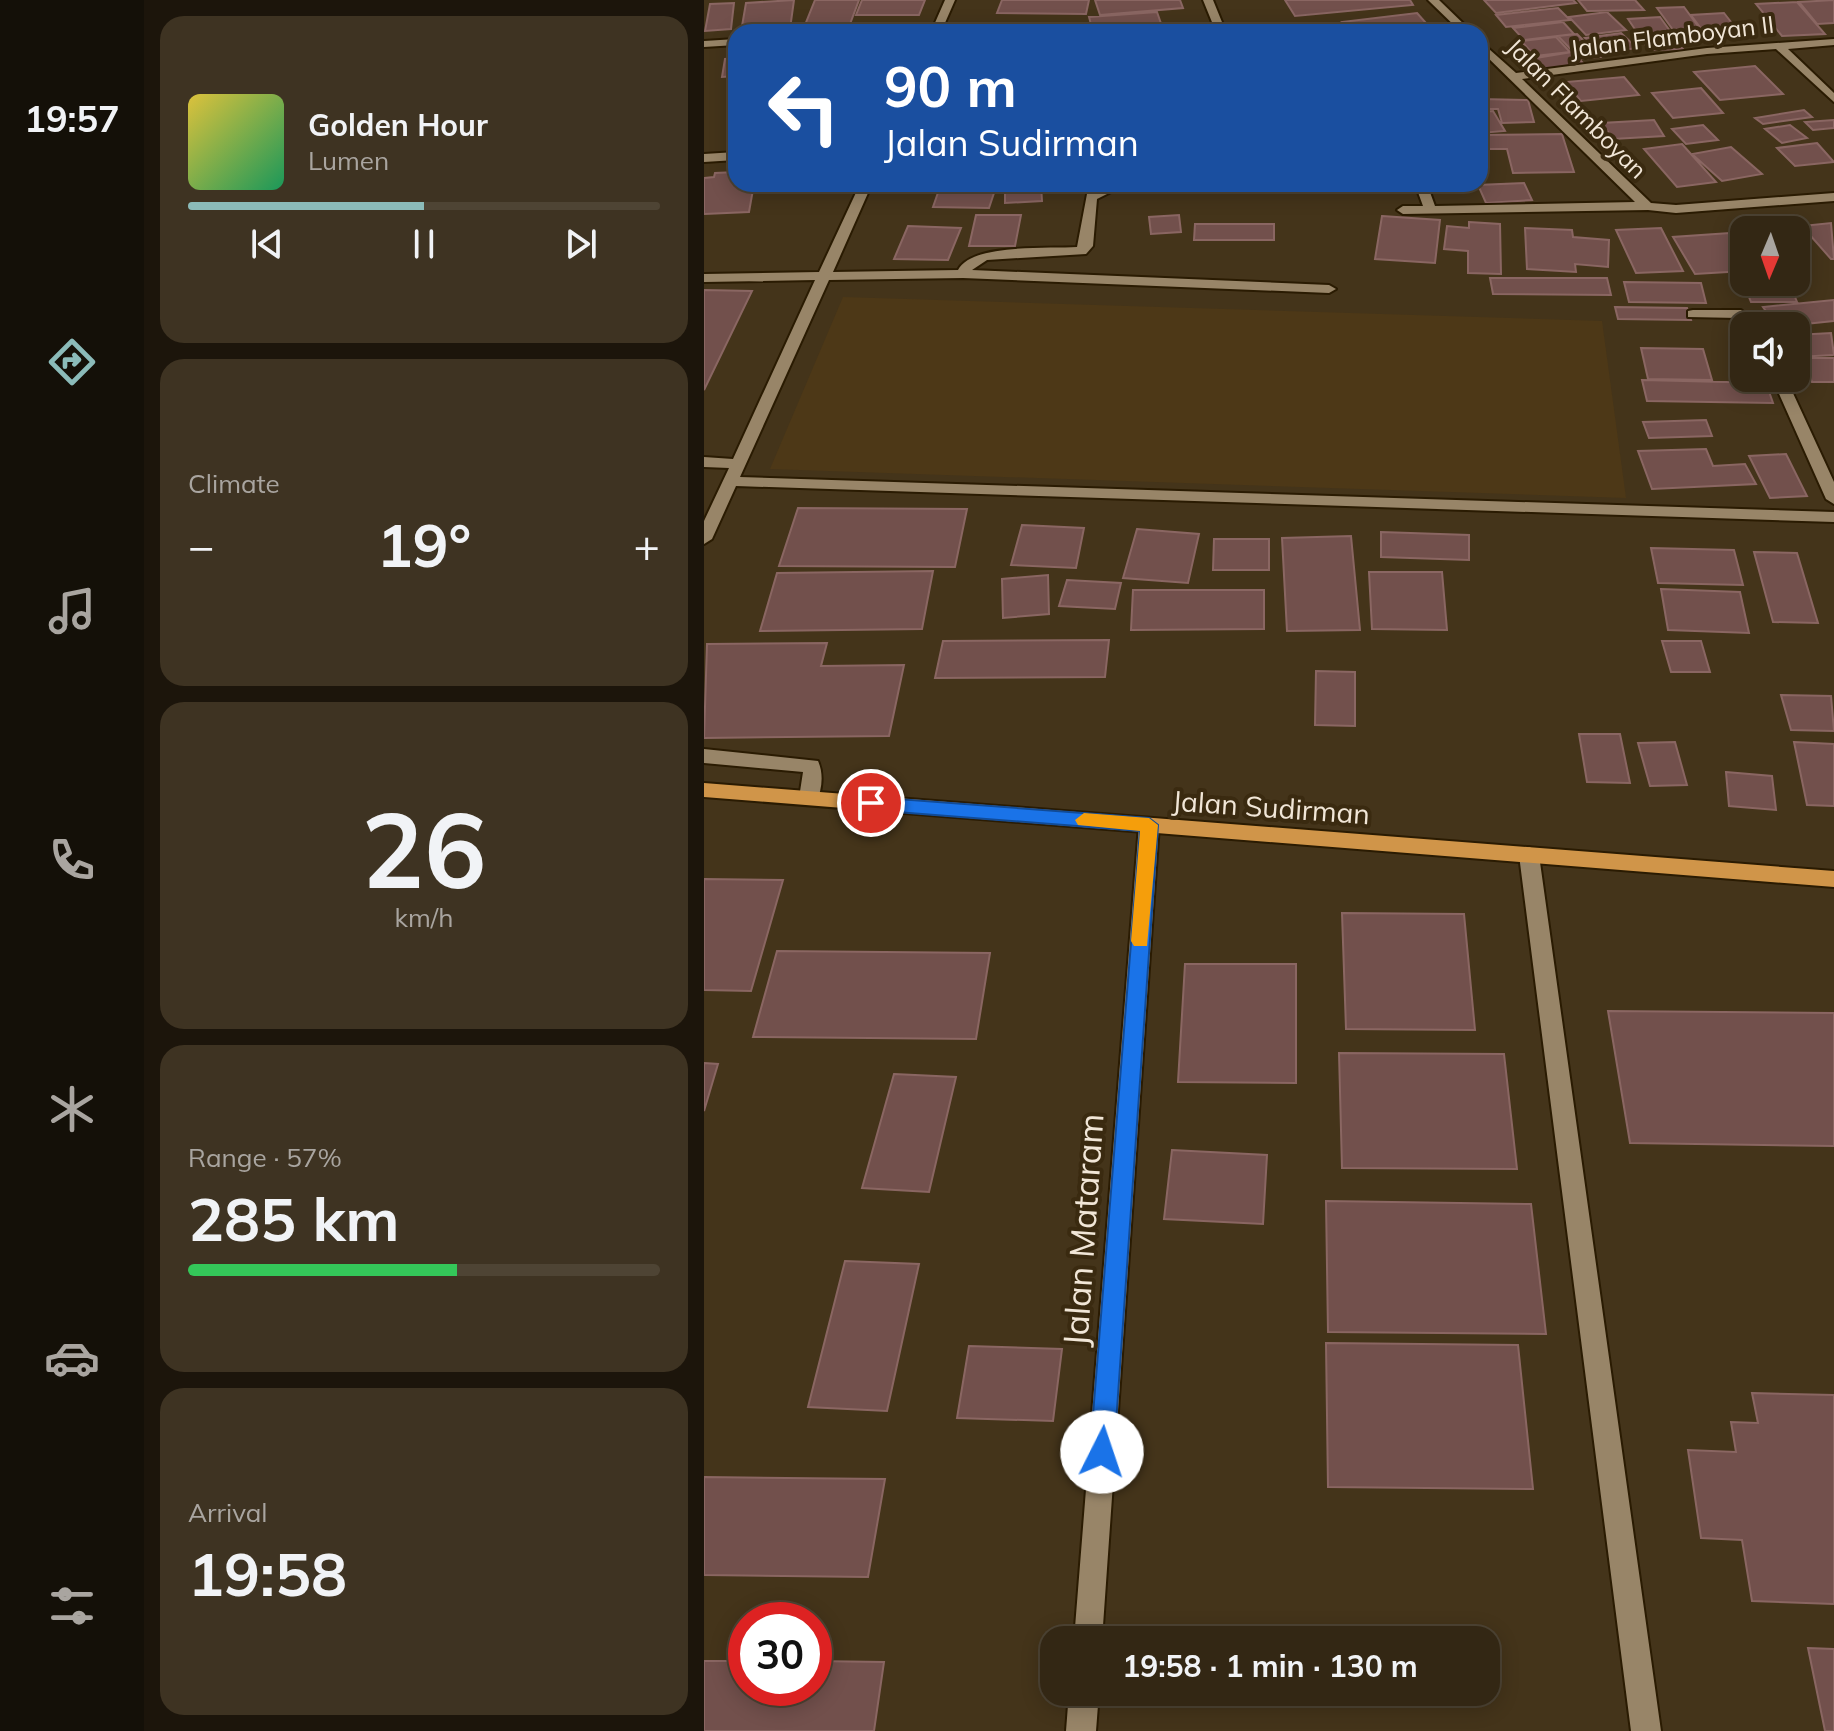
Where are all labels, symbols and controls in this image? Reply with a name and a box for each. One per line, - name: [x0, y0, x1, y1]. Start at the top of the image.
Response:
- street label: Jalan Flamboyan II: [1568, 9, 1776, 63]
- street label: Jalan Flamboyan: [1501, 32, 1653, 184]
- text: 90 m: [884, 51, 1017, 121]
- icon: left: [752, 56, 856, 160]
- text: 19:57: [24, 96, 120, 141]
- text: Golden Hour: [308, 106, 488, 144]
- text: Jalan Sudirman: [884, 120, 1139, 165]
- text: Lumen: [308, 144, 389, 177]
- north arrow: [1730, 216, 1810, 296]
- map controls: [1730, 216, 1810, 392]
- icon: previous: [245, 222, 289, 266]
- icon: pause: [402, 222, 446, 266]
- icon: next: [559, 222, 603, 266]
- button: sound: [1730, 312, 1810, 392]
- icon: directions: [44, 334, 100, 390]
- text: Climate: [188, 467, 280, 500]
- text: 19°: [377, 507, 471, 582]
- text: −: [188, 518, 214, 573]
- text: +: [634, 518, 660, 573]
- icon: music: [44, 583, 100, 639]
- pin: [837, 769, 905, 837]
- icon: arrive: [849, 781, 893, 825]
- text: 26: [362, 783, 486, 914]
- street label: Jalan Sudirman: [1171, 783, 1371, 831]
- icon: phone: [44, 832, 100, 888]
- text: km/h: [395, 901, 453, 934]
- icon: climate: [44, 1081, 100, 1137]
- street label: Jalan Mataram: [1053, 1112, 1113, 1348]
- text: Range · 57%: [188, 1141, 342, 1174]
- text: 285 km: [188, 1181, 400, 1256]
- icon: car: [44, 1330, 100, 1386]
- position arrow: [1060, 1410, 1144, 1494]
- text: Arrival: [188, 1496, 268, 1529]
- text: 19:58: [188, 1536, 347, 1611]
- icon: filters: [44, 1578, 100, 1634]
- speed limit sign: 30: [728, 1602, 832, 1706]
- text: 19:58 · 1 min · 130 m: [1122, 1647, 1418, 1685]

